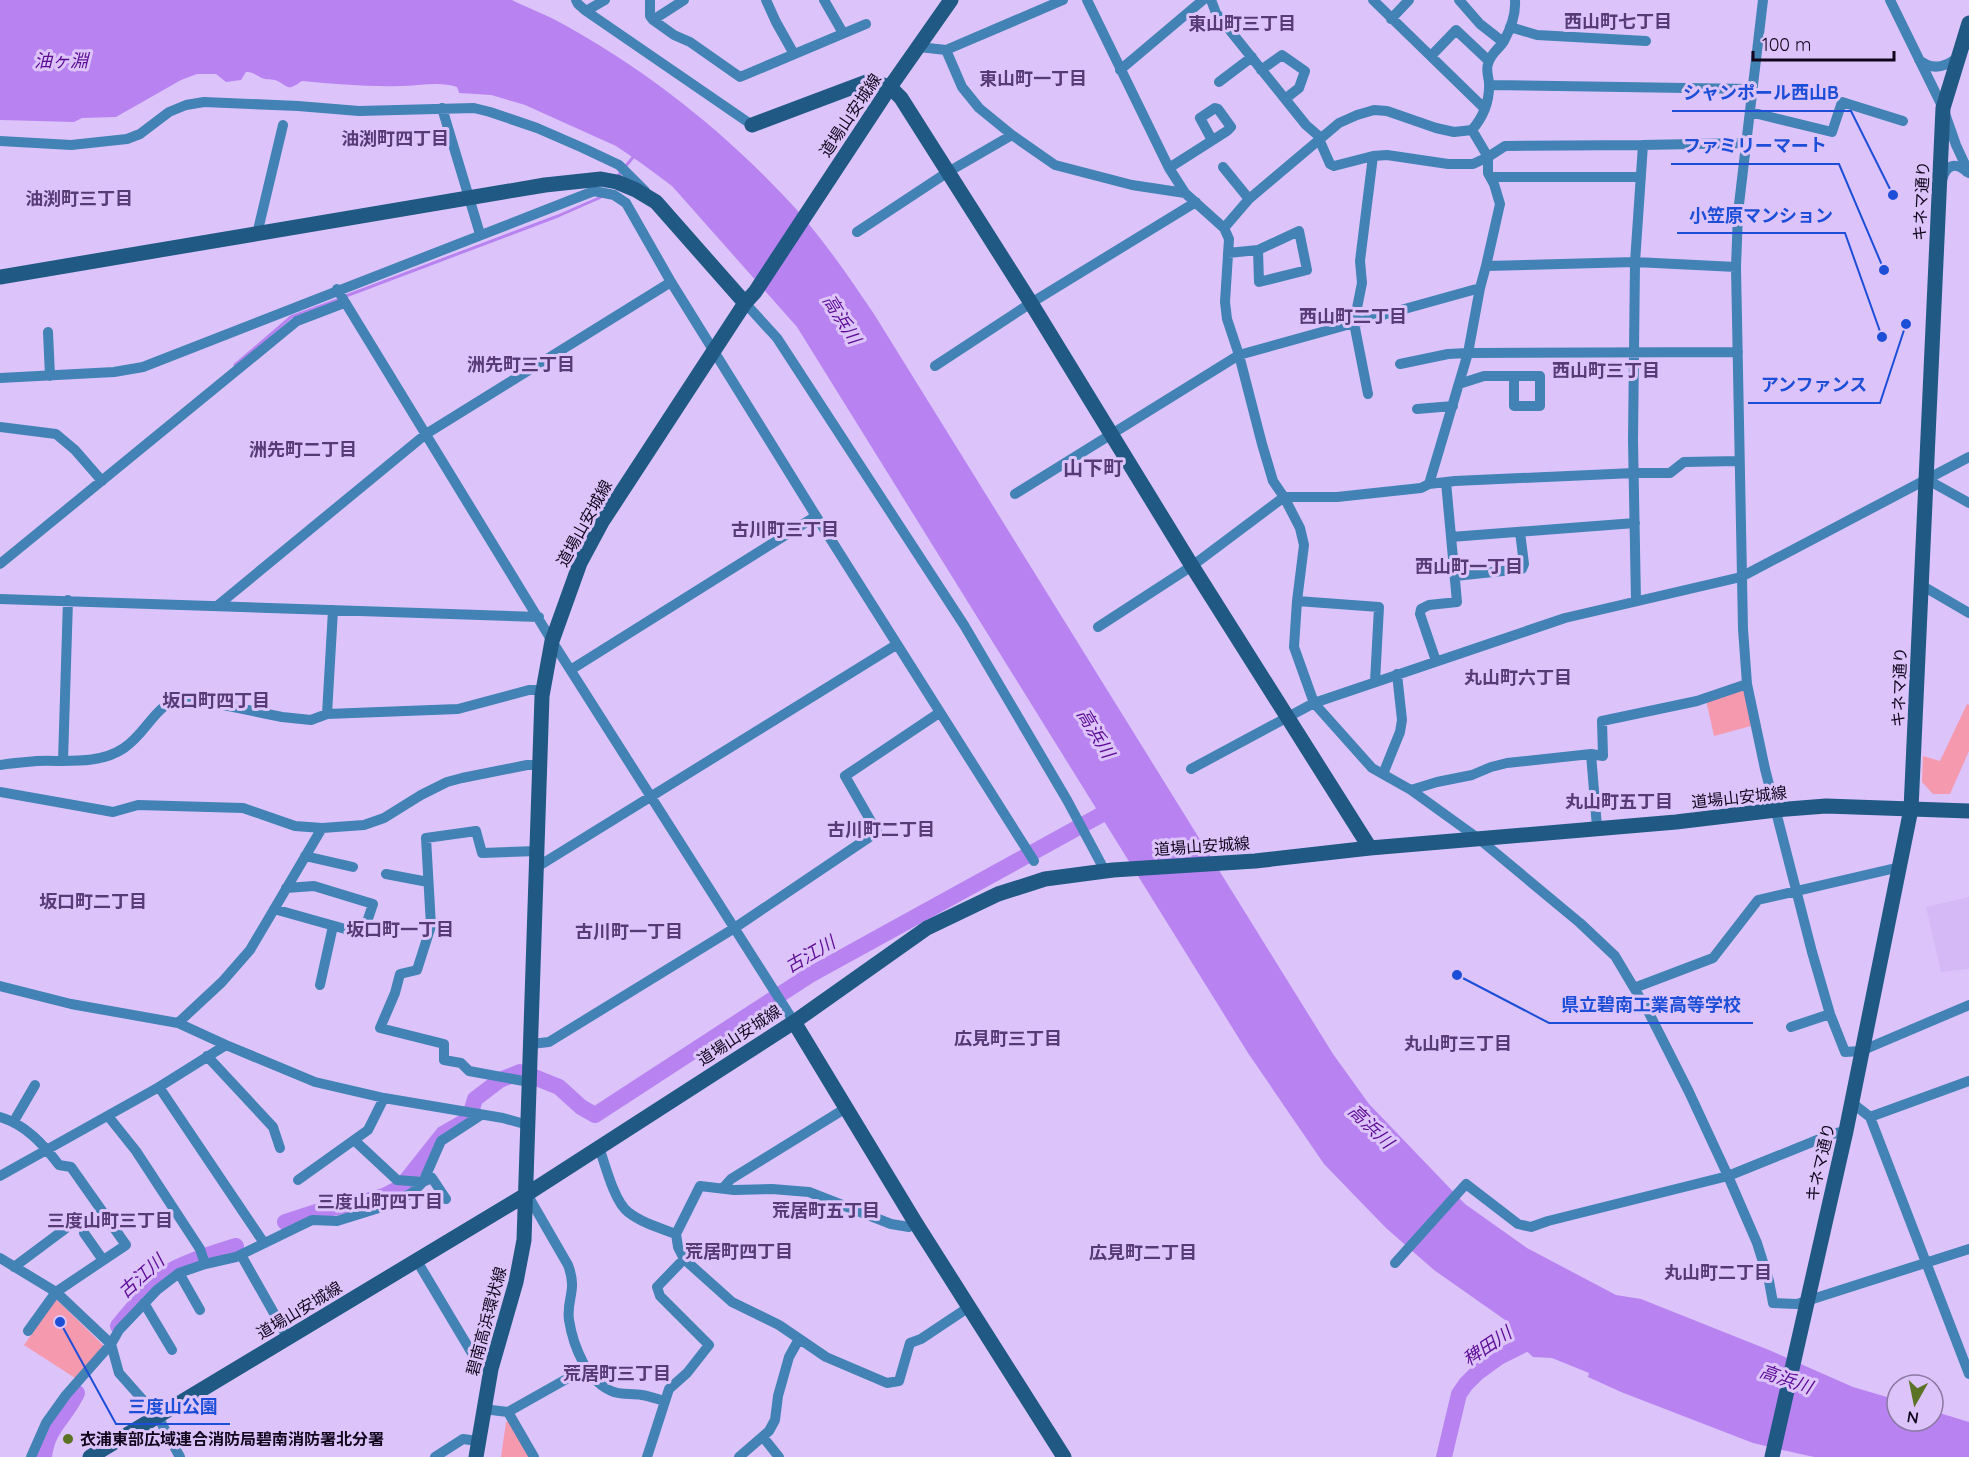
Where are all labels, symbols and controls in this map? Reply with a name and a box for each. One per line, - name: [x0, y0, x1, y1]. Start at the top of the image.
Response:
- district label: 西山町七丁目: [1564, 10, 1672, 33]
- district label: 東山町三丁目: [1188, 12, 1296, 35]
- scale bar: [1753, 24, 1894, 62]
- text: 100 m: [1762, 33, 1811, 56]
- water label: 油ヶ淵: [34, 49, 91, 72]
- district label: 東山町一丁目: [979, 67, 1087, 90]
- street label: 道場山安城線: [815, 70, 885, 160]
- callout: シャンポール西山B: [1672, 75, 1851, 111]
- text: シャンポール西山B: [1683, 81, 1839, 104]
- district label: 油渕町四丁目: [341, 127, 449, 150]
- callout: ファミリーマート: [1671, 128, 1839, 164]
- text: ファミリーマート: [1683, 134, 1827, 157]
- street label: キネマ通り: [1909, 161, 1933, 241]
- district label: 油渕町三丁目: [25, 187, 133, 210]
- callout: 小笠原マンション: [1677, 197, 1845, 233]
- text: 小笠原マンション: [1689, 204, 1833, 227]
- water label: 高浜川: [818, 290, 867, 350]
- district label: 西山町二丁目: [1299, 305, 1407, 328]
- district label: 洲先町三丁目: [467, 353, 575, 376]
- district label: 西山町三丁目: [1552, 359, 1660, 382]
- callout: アンファンス: [1748, 367, 1880, 403]
- text: アンファンス: [1761, 373, 1867, 396]
- district label: 洲先町二丁目: [249, 438, 357, 461]
- district label: 山下町: [1063, 455, 1123, 480]
- street label: 道場山安城線: [552, 476, 616, 570]
- district label: 古川町三丁目: [731, 518, 839, 541]
- district label: 西山町一丁目: [1415, 555, 1523, 578]
- street label: キネマ通り: [1888, 647, 1910, 727]
- district label: 丸山町六丁目: [1464, 666, 1572, 689]
- district label: 坂口町四丁目: [162, 689, 270, 712]
- water label: 高浜川: [1072, 704, 1121, 764]
- street label: 道場山安城線: [1690, 782, 1788, 812]
- district label: 丸山町五丁目: [1565, 790, 1673, 813]
- district label: 古川町二丁目: [827, 818, 935, 841]
- street label: 道場山安城線: [1153, 833, 1251, 859]
- district label: 坂口町二丁目: [39, 890, 147, 913]
- district label: 坂口町一丁目: [346, 918, 454, 941]
- district label: 古川町一丁目: [575, 920, 683, 943]
- water label: 古江川: [781, 930, 841, 977]
- callout: 県立碧南工業高等学校: [1549, 987, 1753, 1023]
- text: 県立碧南工業高等学校: [1561, 993, 1741, 1016]
- street label: 道場山安城線: [693, 1000, 785, 1070]
- district label: 広見町三丁目: [954, 1027, 1062, 1050]
- district label: 丸山町三丁目: [1404, 1032, 1512, 1055]
- water label: 高浜川: [1344, 1099, 1400, 1154]
- street label: キネマ通り: [1801, 1121, 1839, 1203]
- district label: 三度山町四丁目: [317, 1190, 443, 1213]
- district label: 荒居町五丁目: [772, 1199, 880, 1222]
- district label: 三度山町三丁目: [47, 1209, 173, 1232]
- district label: 荒居町四丁目: [685, 1240, 793, 1263]
- district label: 広見町二丁目: [1089, 1241, 1197, 1264]
- water label: 古江川: [113, 1248, 170, 1303]
- district label: 丸山町二丁目: [1664, 1261, 1772, 1284]
- street label: 碧南高浜環状線: [462, 1264, 510, 1378]
- street label: 道場山安城線: [253, 1277, 345, 1343]
- water label: 稗田川: [1458, 1320, 1517, 1371]
- water label: 高浜川: [1757, 1359, 1817, 1399]
- district label: 荒居町三丁目: [563, 1362, 671, 1385]
- north arrow: [1885, 1373, 1945, 1433]
- callout: 三度山公園: [116, 1388, 230, 1424]
- text: 三度山公園: [128, 1395, 218, 1418]
- text: N: [1905, 1407, 1920, 1429]
- place label: 衣浦東部広域連合消防局碧南消防署北分署: [80, 1429, 384, 1449]
- marker: 衣浦東部広域連合消防局碧南消防署北分署: [61, 1432, 75, 1446]

